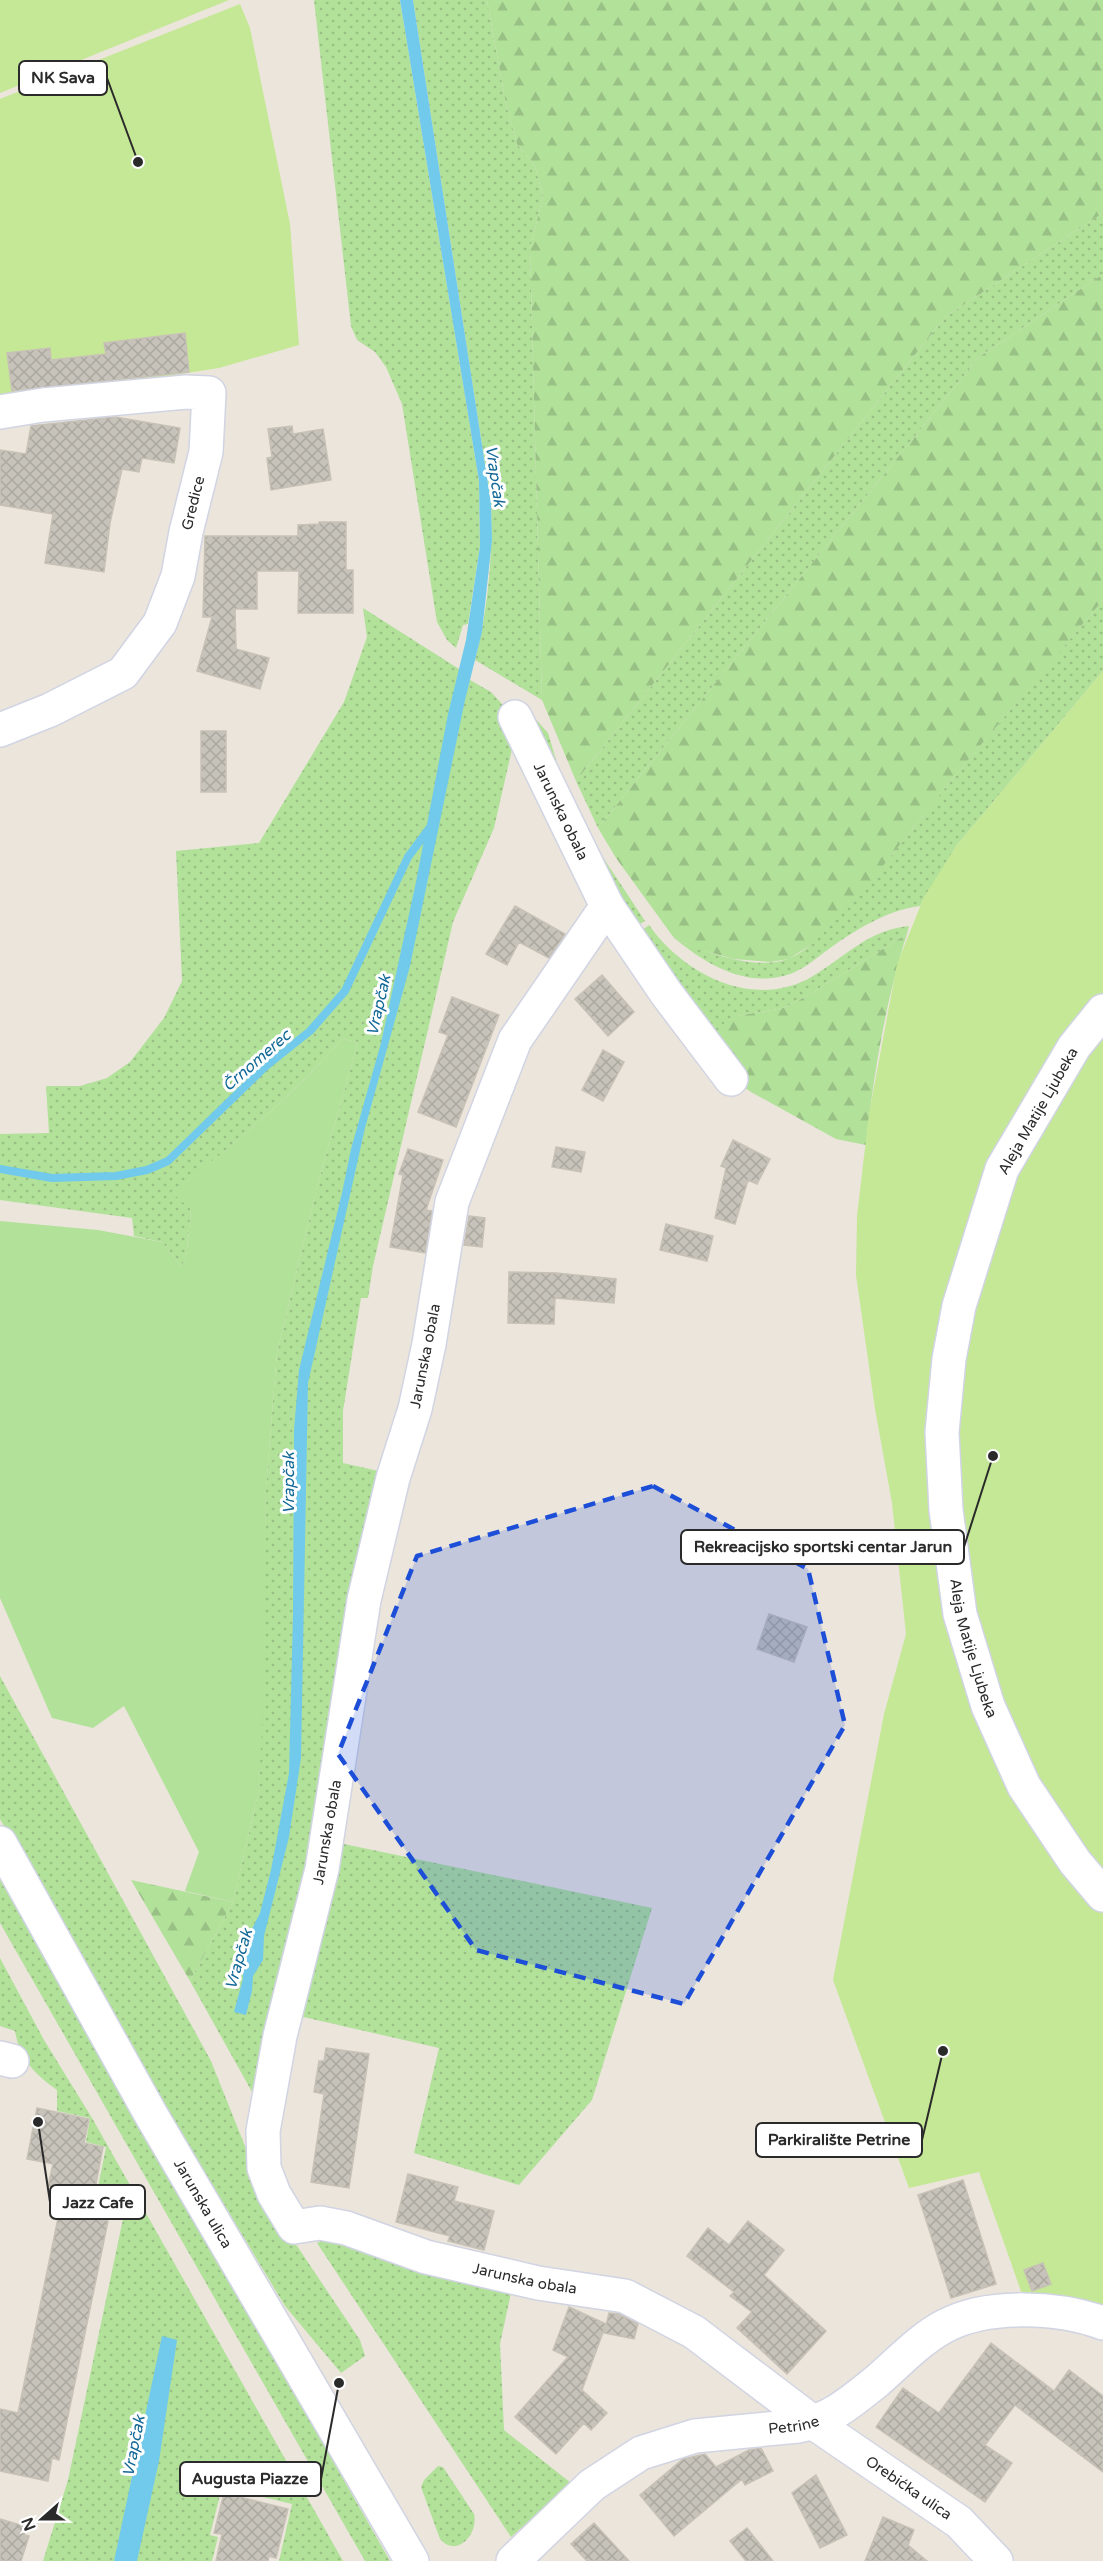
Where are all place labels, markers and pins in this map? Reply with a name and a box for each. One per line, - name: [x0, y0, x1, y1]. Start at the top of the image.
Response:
- callout: NK Sava: [19, 61, 107, 95]
- callout: Rekreacijsko sportski centar Jarun: [681, 1530, 964, 1564]
- callout: Parkiralište Petrine: [756, 2123, 922, 2157]
- callout: Jazz Cafe: [50, 2185, 145, 2219]
- callout: Augusta Piazze: [180, 2462, 321, 2496]

